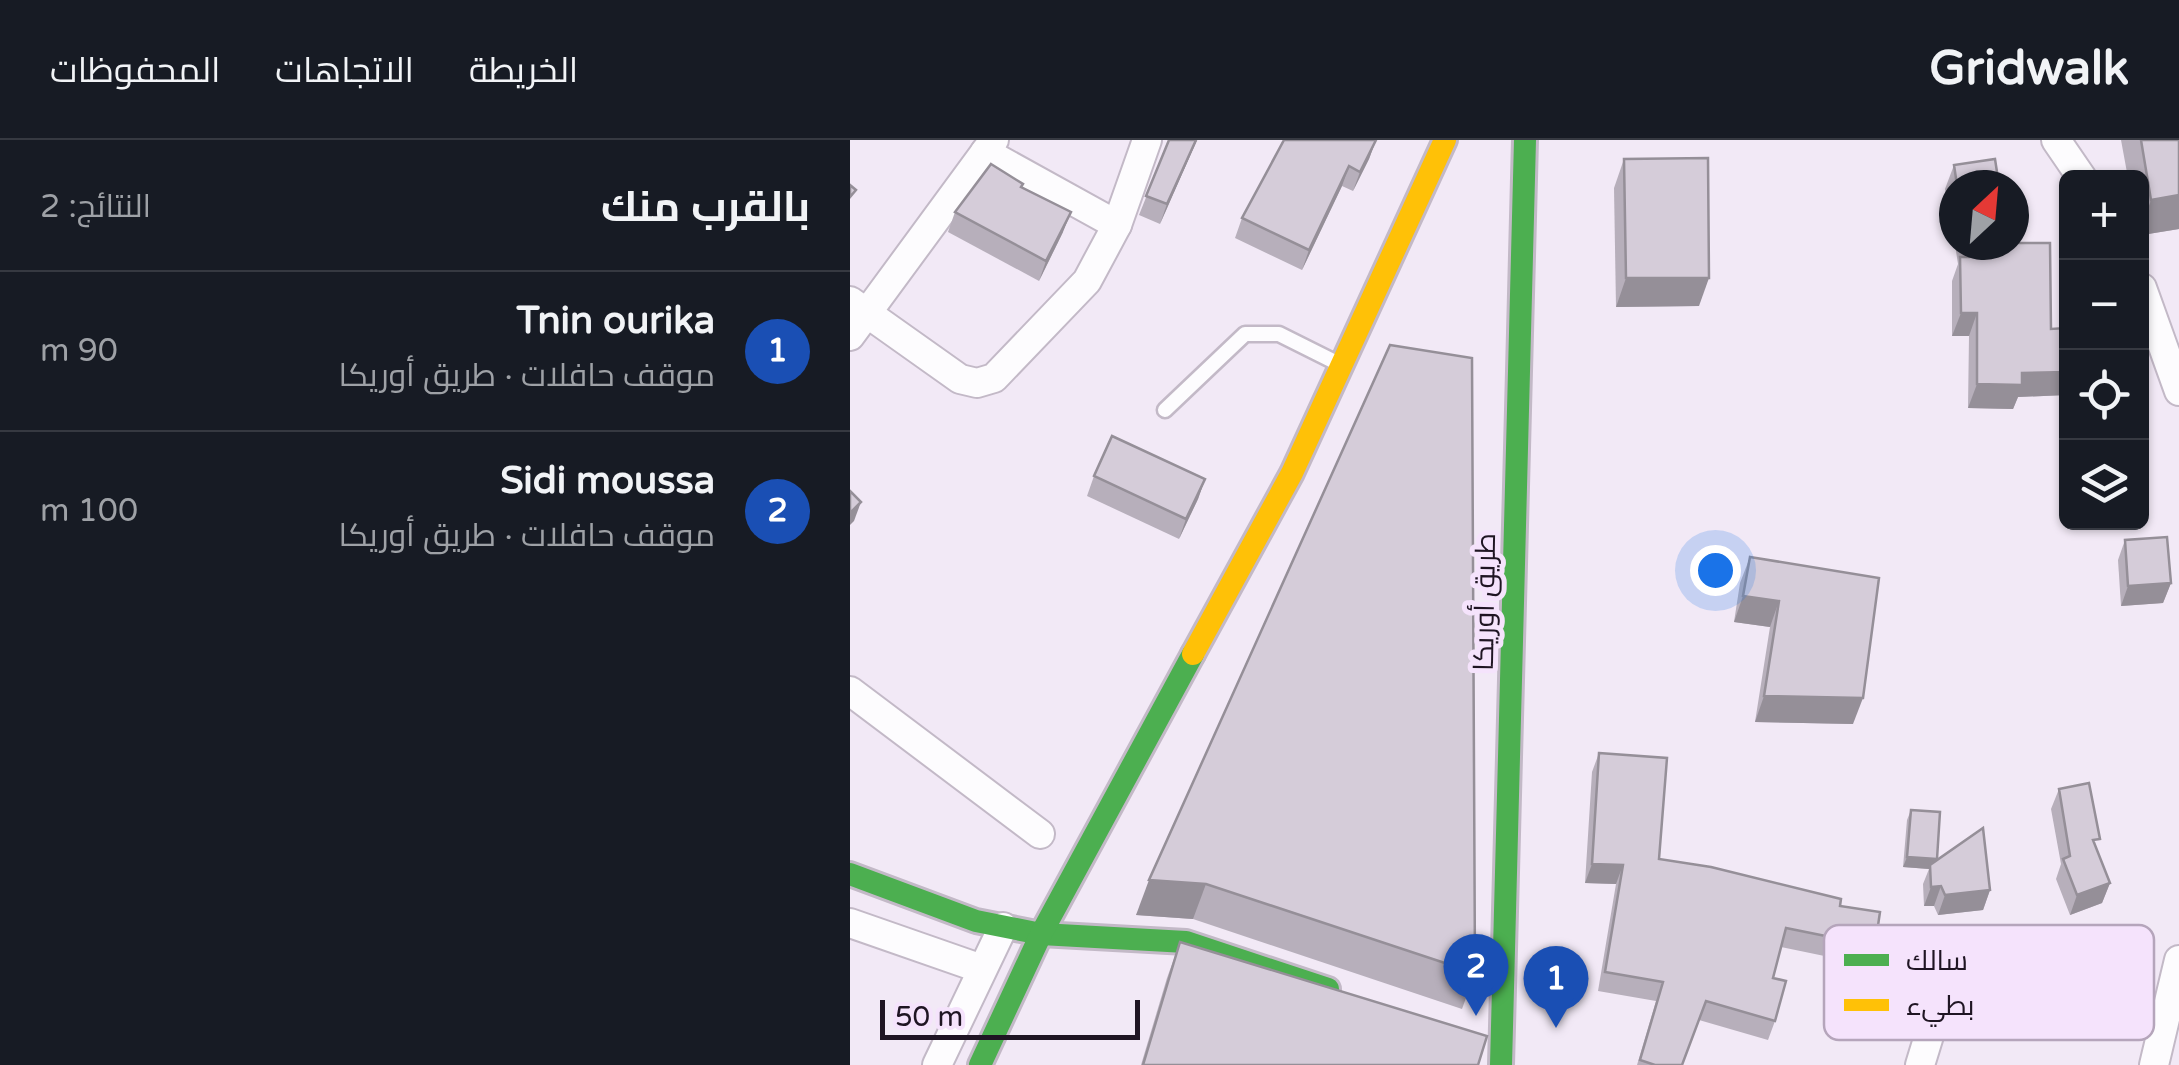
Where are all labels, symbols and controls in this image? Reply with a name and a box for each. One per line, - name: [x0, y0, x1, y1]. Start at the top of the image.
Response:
- text: Gridwalk: [1929, 40, 2129, 98]
- text: المحفوظات: [50, 50, 220, 92]
- text: الاتجاهات: [275, 50, 414, 92]
- text: الخريطة: [469, 50, 578, 92]
- north arrow: [1939, 170, 2029, 260]
- map controls: [2059, 170, 2149, 530]
- button: +: [2059, 170, 2149, 260]
- text: بالقرب منك: [601, 182, 810, 233]
- text: النتائج: 2: [40, 188, 151, 226]
- button: −: [2059, 260, 2149, 350]
- text: Tnin ourika: [517, 298, 715, 344]
- text: 90 m: [40, 332, 118, 370]
- text: 1: [767, 332, 788, 370]
- button: locate: [2059, 350, 2149, 440]
- text: موقف حافلات · طريق أوريكا: [339, 357, 715, 395]
- button: layers: [2059, 440, 2149, 530]
- text: Sidi moussa: [500, 458, 715, 504]
- text: 100 m: [40, 492, 138, 530]
- text: 2: [767, 492, 788, 530]
- text: موقف حافلات · طريق أوريكا: [339, 517, 715, 555]
- street label: طريق أوريكا: [1466, 533, 1503, 671]
- your location: [1690, 545, 1741, 596]
- legend: [1824, 925, 2154, 1040]
- pin: 2: [1444, 934, 1508, 1016]
- text: سالك: [1906, 944, 1968, 978]
- pin: 1: [1524, 946, 1588, 1028]
- text: بطيء: [1906, 989, 1974, 1027]
- scale bar: [880, 995, 1140, 1040]
- text: 50 m: [895, 1000, 963, 1034]

